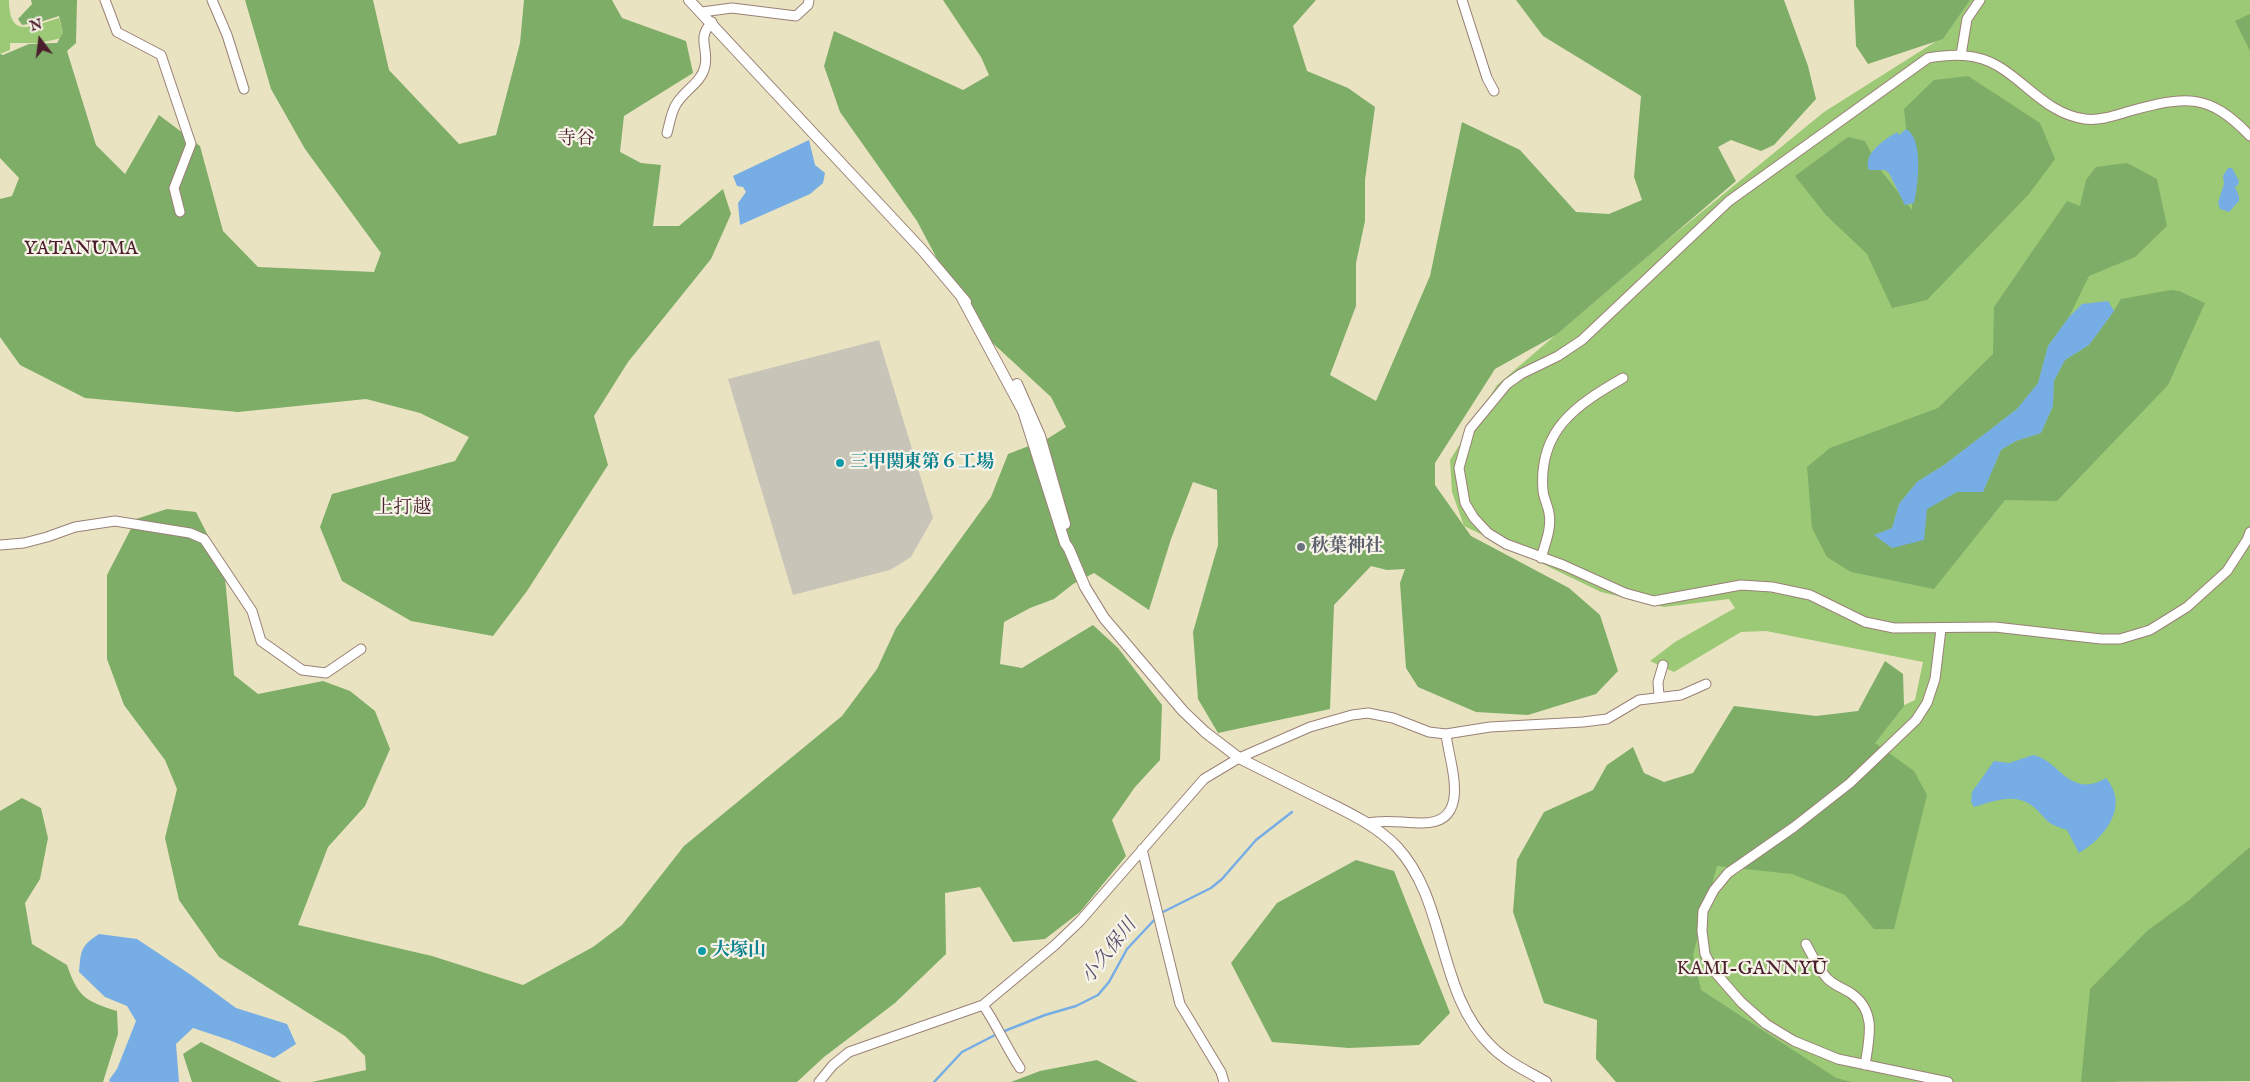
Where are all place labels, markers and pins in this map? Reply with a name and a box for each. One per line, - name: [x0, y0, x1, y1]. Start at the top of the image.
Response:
- place label: 三甲関東第６工場: [850, 452, 994, 474]
- marker: 三甲関東第６工場: [834, 457, 846, 469]
- place label: 秋葉神社: [1311, 536, 1383, 558]
- marker: 秋葉神社: [1295, 541, 1307, 553]
- place label: 大塚山: [712, 940, 766, 962]
- marker: 大塚山: [696, 945, 708, 957]

